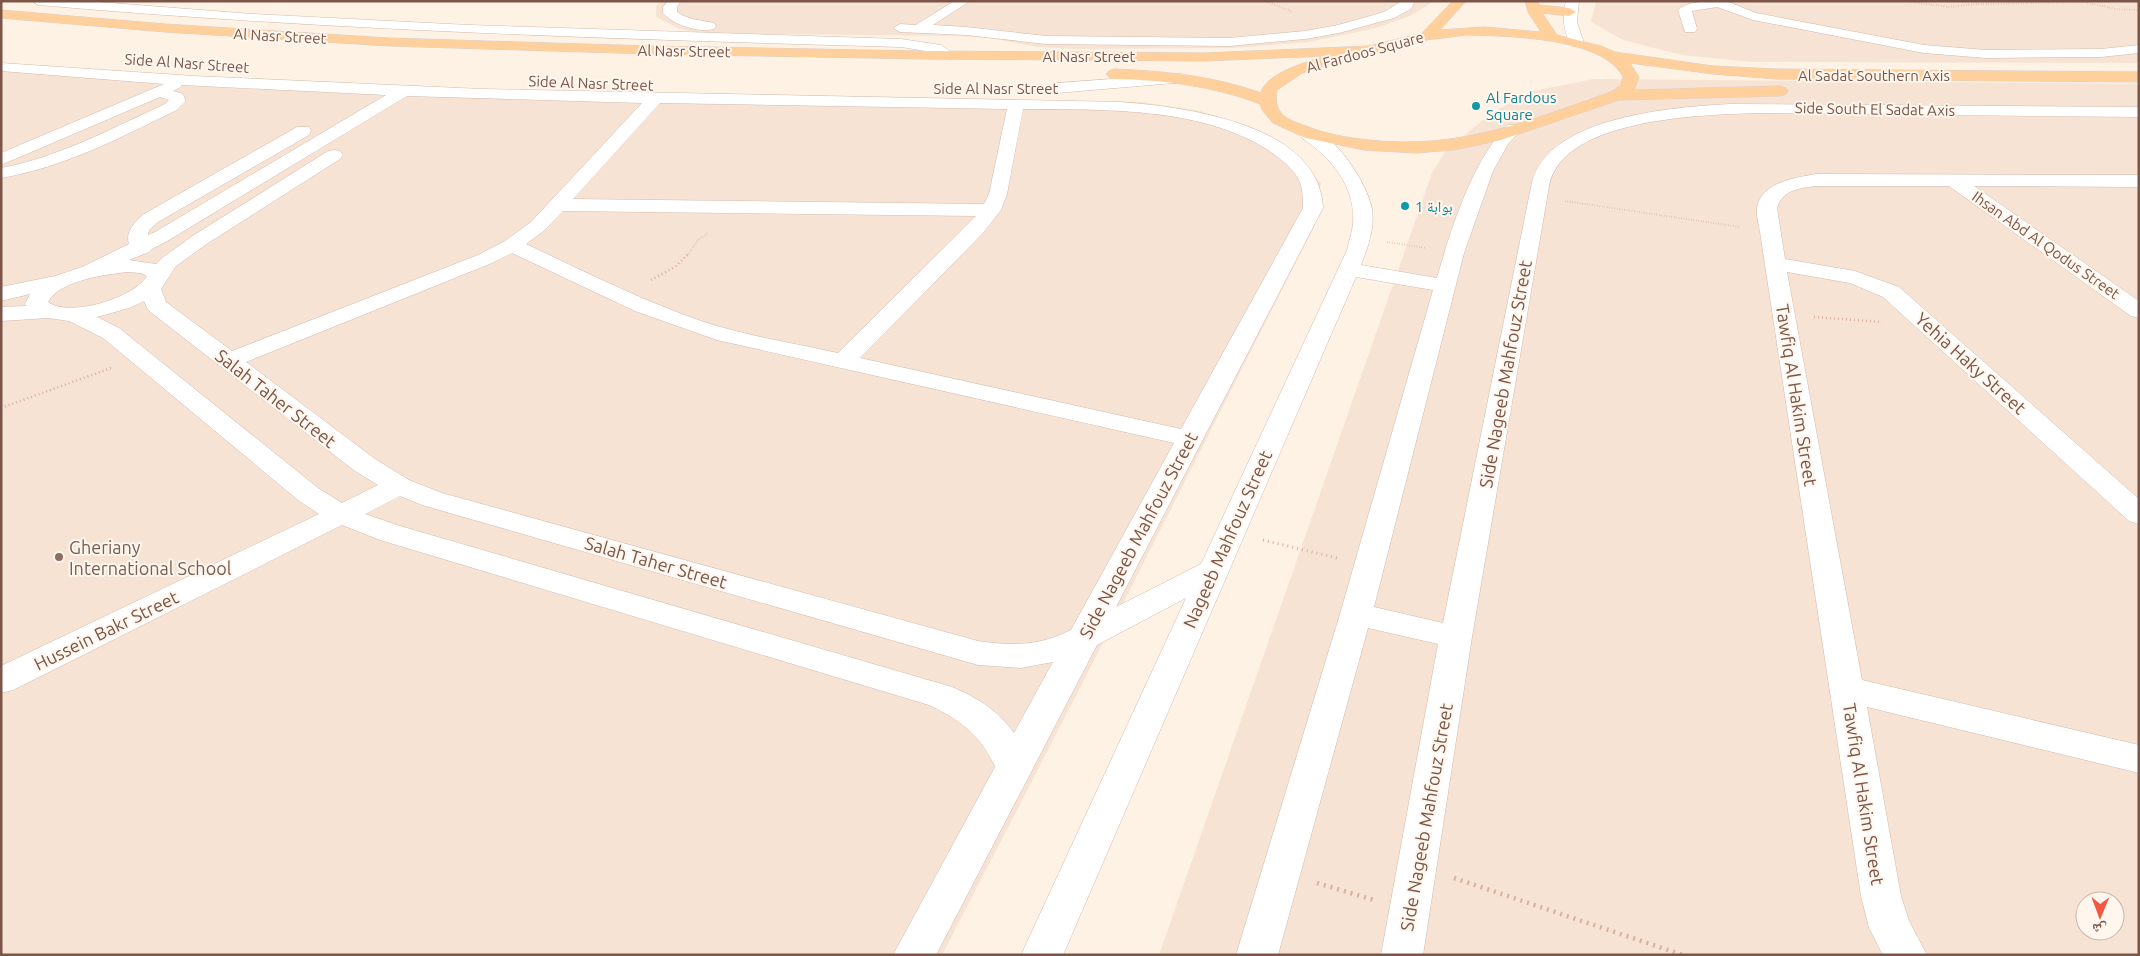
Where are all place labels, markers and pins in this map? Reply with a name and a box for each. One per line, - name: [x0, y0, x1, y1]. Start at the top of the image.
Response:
- place label: Al Fardous Square: [1486, 89, 1556, 123]
- marker: Al Fardous Square: [1470, 100, 1482, 112]
- place label: بوابة 1: [1415, 198, 1453, 216]
- marker: بوابة 1: [1399, 200, 1411, 212]
- place label: Gheriany International School: [69, 537, 232, 578]
- marker: Gheriany International School: [53, 551, 65, 563]

